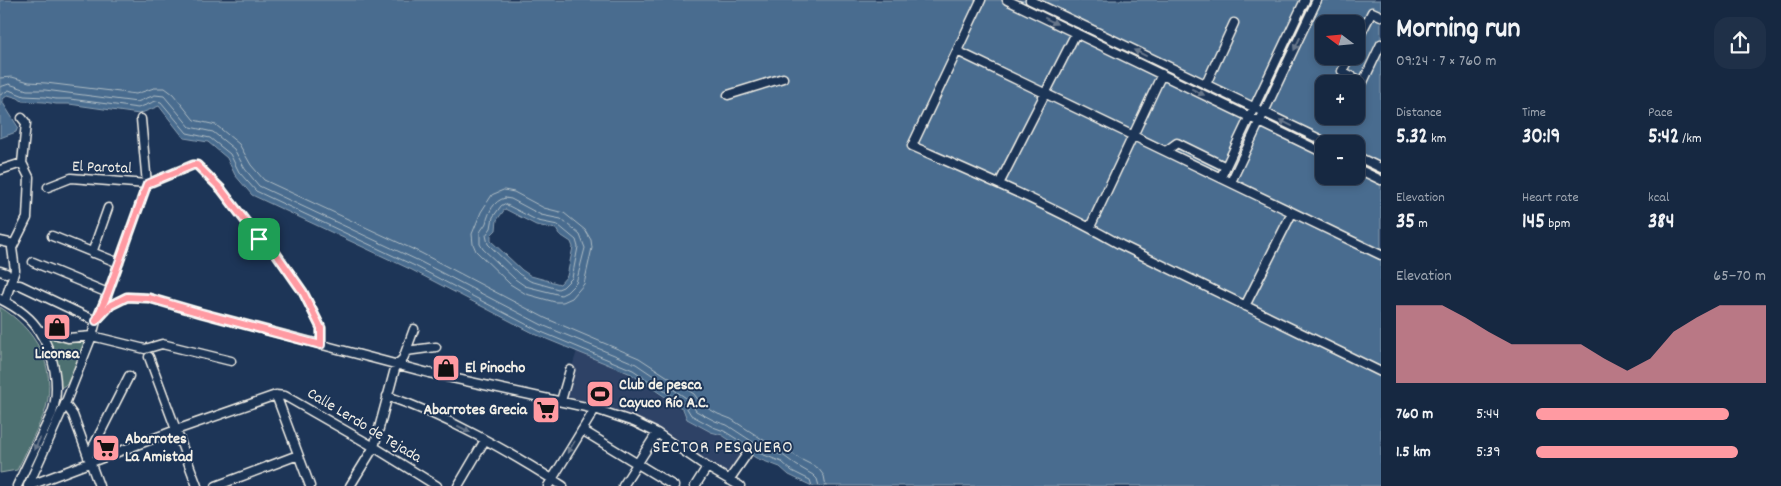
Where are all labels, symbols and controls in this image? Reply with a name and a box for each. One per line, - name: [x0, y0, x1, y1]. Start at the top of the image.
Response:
- text: Morning run: [1396, 11, 1520, 51]
- north arrow: [1315, 15, 1365, 65]
- map controls: [1315, 15, 1365, 185]
- one-way arrow: [1044, 17, 1058, 25]
- button: share: [1714, 17, 1766, 69]
- one-way arrow: [1293, 37, 1301, 51]
- one-way arrow: [1133, 48, 1147, 56]
- text: 09:24 · 7 × 760 m: [1396, 50, 1496, 73]
- button: +: [1315, 75, 1365, 125]
- one-way arrow: [1190, 87, 1205, 96]
- text: Distance: [1396, 103, 1442, 123]
- text: Time: [1522, 103, 1546, 123]
- text: Pace: [1648, 103, 1673, 123]
- one-way arrow: [1279, 118, 1294, 127]
- text: 5.32: [1396, 123, 1428, 153]
- text: 30:19: [1522, 123, 1560, 153]
- text: 5:42: [1648, 123, 1679, 153]
- text: km: [1428, 129, 1446, 149]
- text: /km: [1679, 129, 1702, 149]
- button: −: [1315, 135, 1365, 185]
- street label: El Parotal: [72, 155, 132, 181]
- text: Elevation: [1396, 188, 1445, 208]
- text: Heart rate: [1522, 188, 1579, 208]
- text: kcal: [1648, 188, 1669, 208]
- text: 35: [1396, 208, 1415, 238]
- text: 145: [1522, 208, 1545, 238]
- text: 384: [1648, 208, 1674, 238]
- text: m: [1415, 214, 1428, 234]
- text: bpm: [1545, 214, 1570, 234]
- pin: [238, 218, 280, 260]
- icon: arrive: [245, 225, 273, 253]
- text: Elevation: [1396, 265, 1452, 288]
- text: 65–70 m: [1713, 265, 1766, 288]
- shop icon: Liconsa: [42, 312, 72, 342]
- place label: Liconsa: [35, 343, 81, 366]
- shop icon: El Pinocho: [431, 353, 461, 383]
- place label: El Pinocho: [465, 357, 525, 380]
- place label: Club de pesca Cayuco Río A.C.: [619, 374, 709, 415]
- sports icon: Club de pesca Cayuco Río A.C.: [585, 379, 615, 409]
- street label: Calle Lerdo de Tejada: [302, 383, 426, 470]
- supermarket icon: Abarrotes Grecia: [531, 395, 561, 425]
- place label: Abarrotes Grecia: [424, 399, 528, 422]
- text: 760 m: [1396, 403, 1433, 426]
- text: 5:44: [1476, 403, 1499, 426]
- one-way arrow: [456, 425, 471, 433]
- place label: Abarrotes La Amistad: [125, 428, 193, 469]
- supermarket icon: Abarrotes La Amistad: [91, 433, 121, 463]
- district label: SECTOR PESQUERO: [652, 436, 794, 461]
- one-way arrow: [33, 437, 41, 451]
- one-way arrow: [567, 441, 576, 454]
- text: 1.5 km: [1396, 441, 1431, 464]
- text: 5:39: [1476, 441, 1501, 464]

